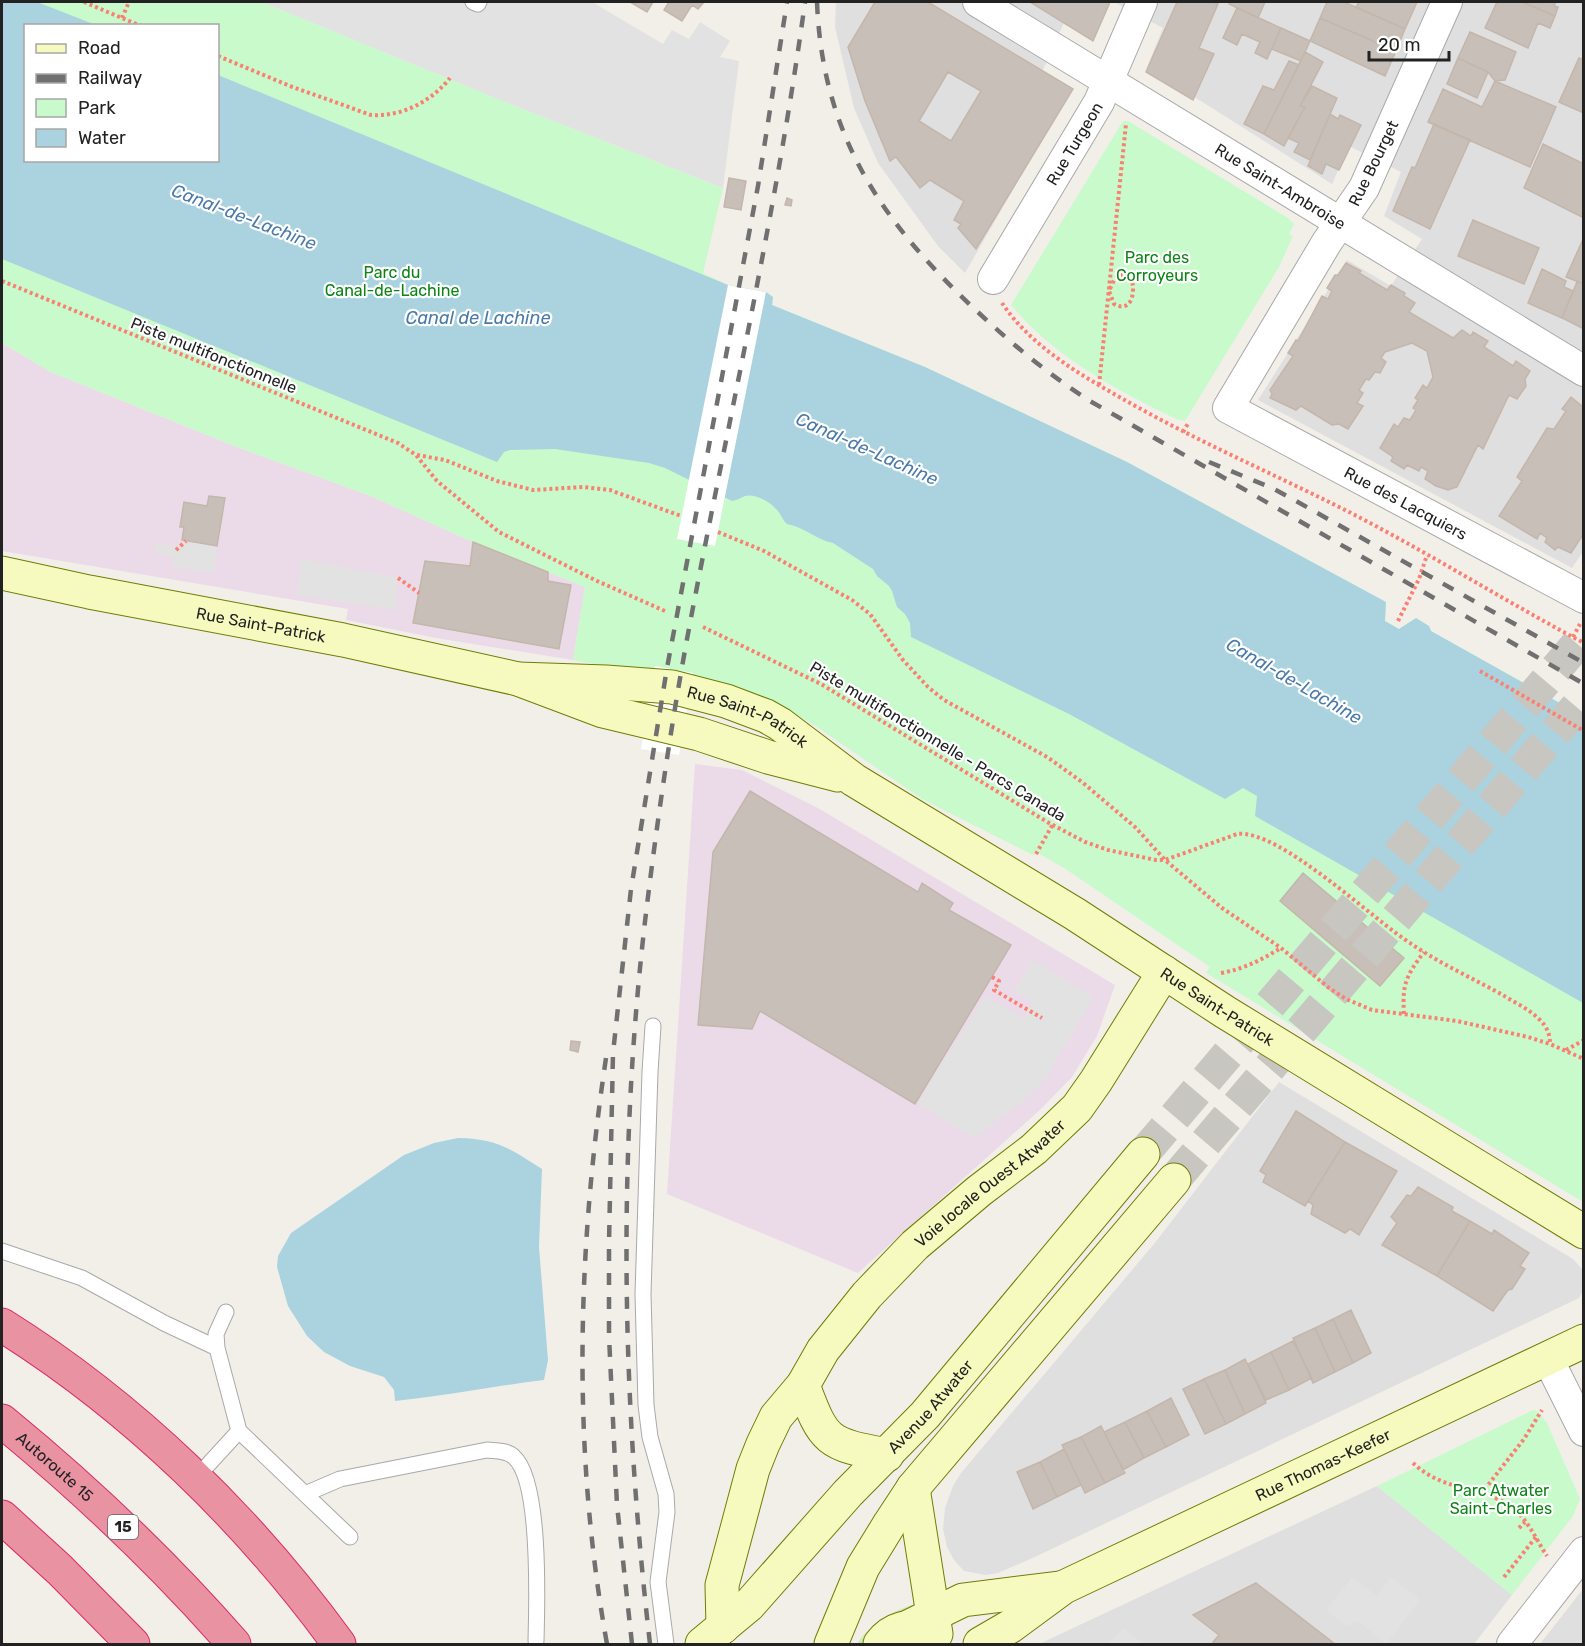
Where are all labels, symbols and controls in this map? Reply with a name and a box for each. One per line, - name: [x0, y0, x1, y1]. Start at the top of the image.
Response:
- legend: [24, 24, 219, 162]
- scale bar: [1369, 24, 1448, 62]
- text: 20 m: [1378, 34, 1420, 56]
- text: Road: [78, 37, 121, 59]
- text: Railway: [78, 67, 142, 89]
- text: Park: [78, 97, 116, 119]
- street label: Rue Turgeon: [1042, 99, 1107, 189]
- street label: Rue Bourget: [1344, 117, 1402, 209]
- text: Water: [78, 127, 126, 149]
- street label: Rue Saint-Ambroise: [1211, 140, 1349, 234]
- water label: Canal-de-Lachine: [169, 179, 319, 255]
- park label: Parc des Corroyeurs: [1116, 248, 1198, 285]
- park label: Parc du Canal-de-Lachine: [325, 263, 459, 300]
- water label: Canal de Lachine: [406, 307, 550, 329]
- street label: Piste multifonctionnelle: [128, 313, 300, 398]
- water label: Canal-de-Lachine: [793, 408, 941, 490]
- street label: Rue des Lacquiers: [1341, 463, 1470, 544]
- street label: Rue Saint-Patrick: [195, 603, 328, 647]
- water label: Canal-de-Lachine: [1222, 633, 1366, 729]
- street label: Piste multifonctionnelle - Parcs Canada: [806, 657, 1069, 826]
- street label: Rue Saint-Patrick: [685, 682, 812, 752]
- street label: Rue Saint-Patrick: [1157, 963, 1278, 1050]
- street label: Voie locale Ouest Atwater: [911, 1116, 1069, 1251]
- street label: Avenue Atwater: [884, 1356, 977, 1457]
- street label: Rue Thomas-Keefer: [1252, 1425, 1394, 1505]
- street label: Autoroute 15: [13, 1428, 97, 1506]
- park label: Parc Atwater Saint-Charles: [1450, 1481, 1552, 1518]
- road number: 15: [108, 1515, 138, 1539]

